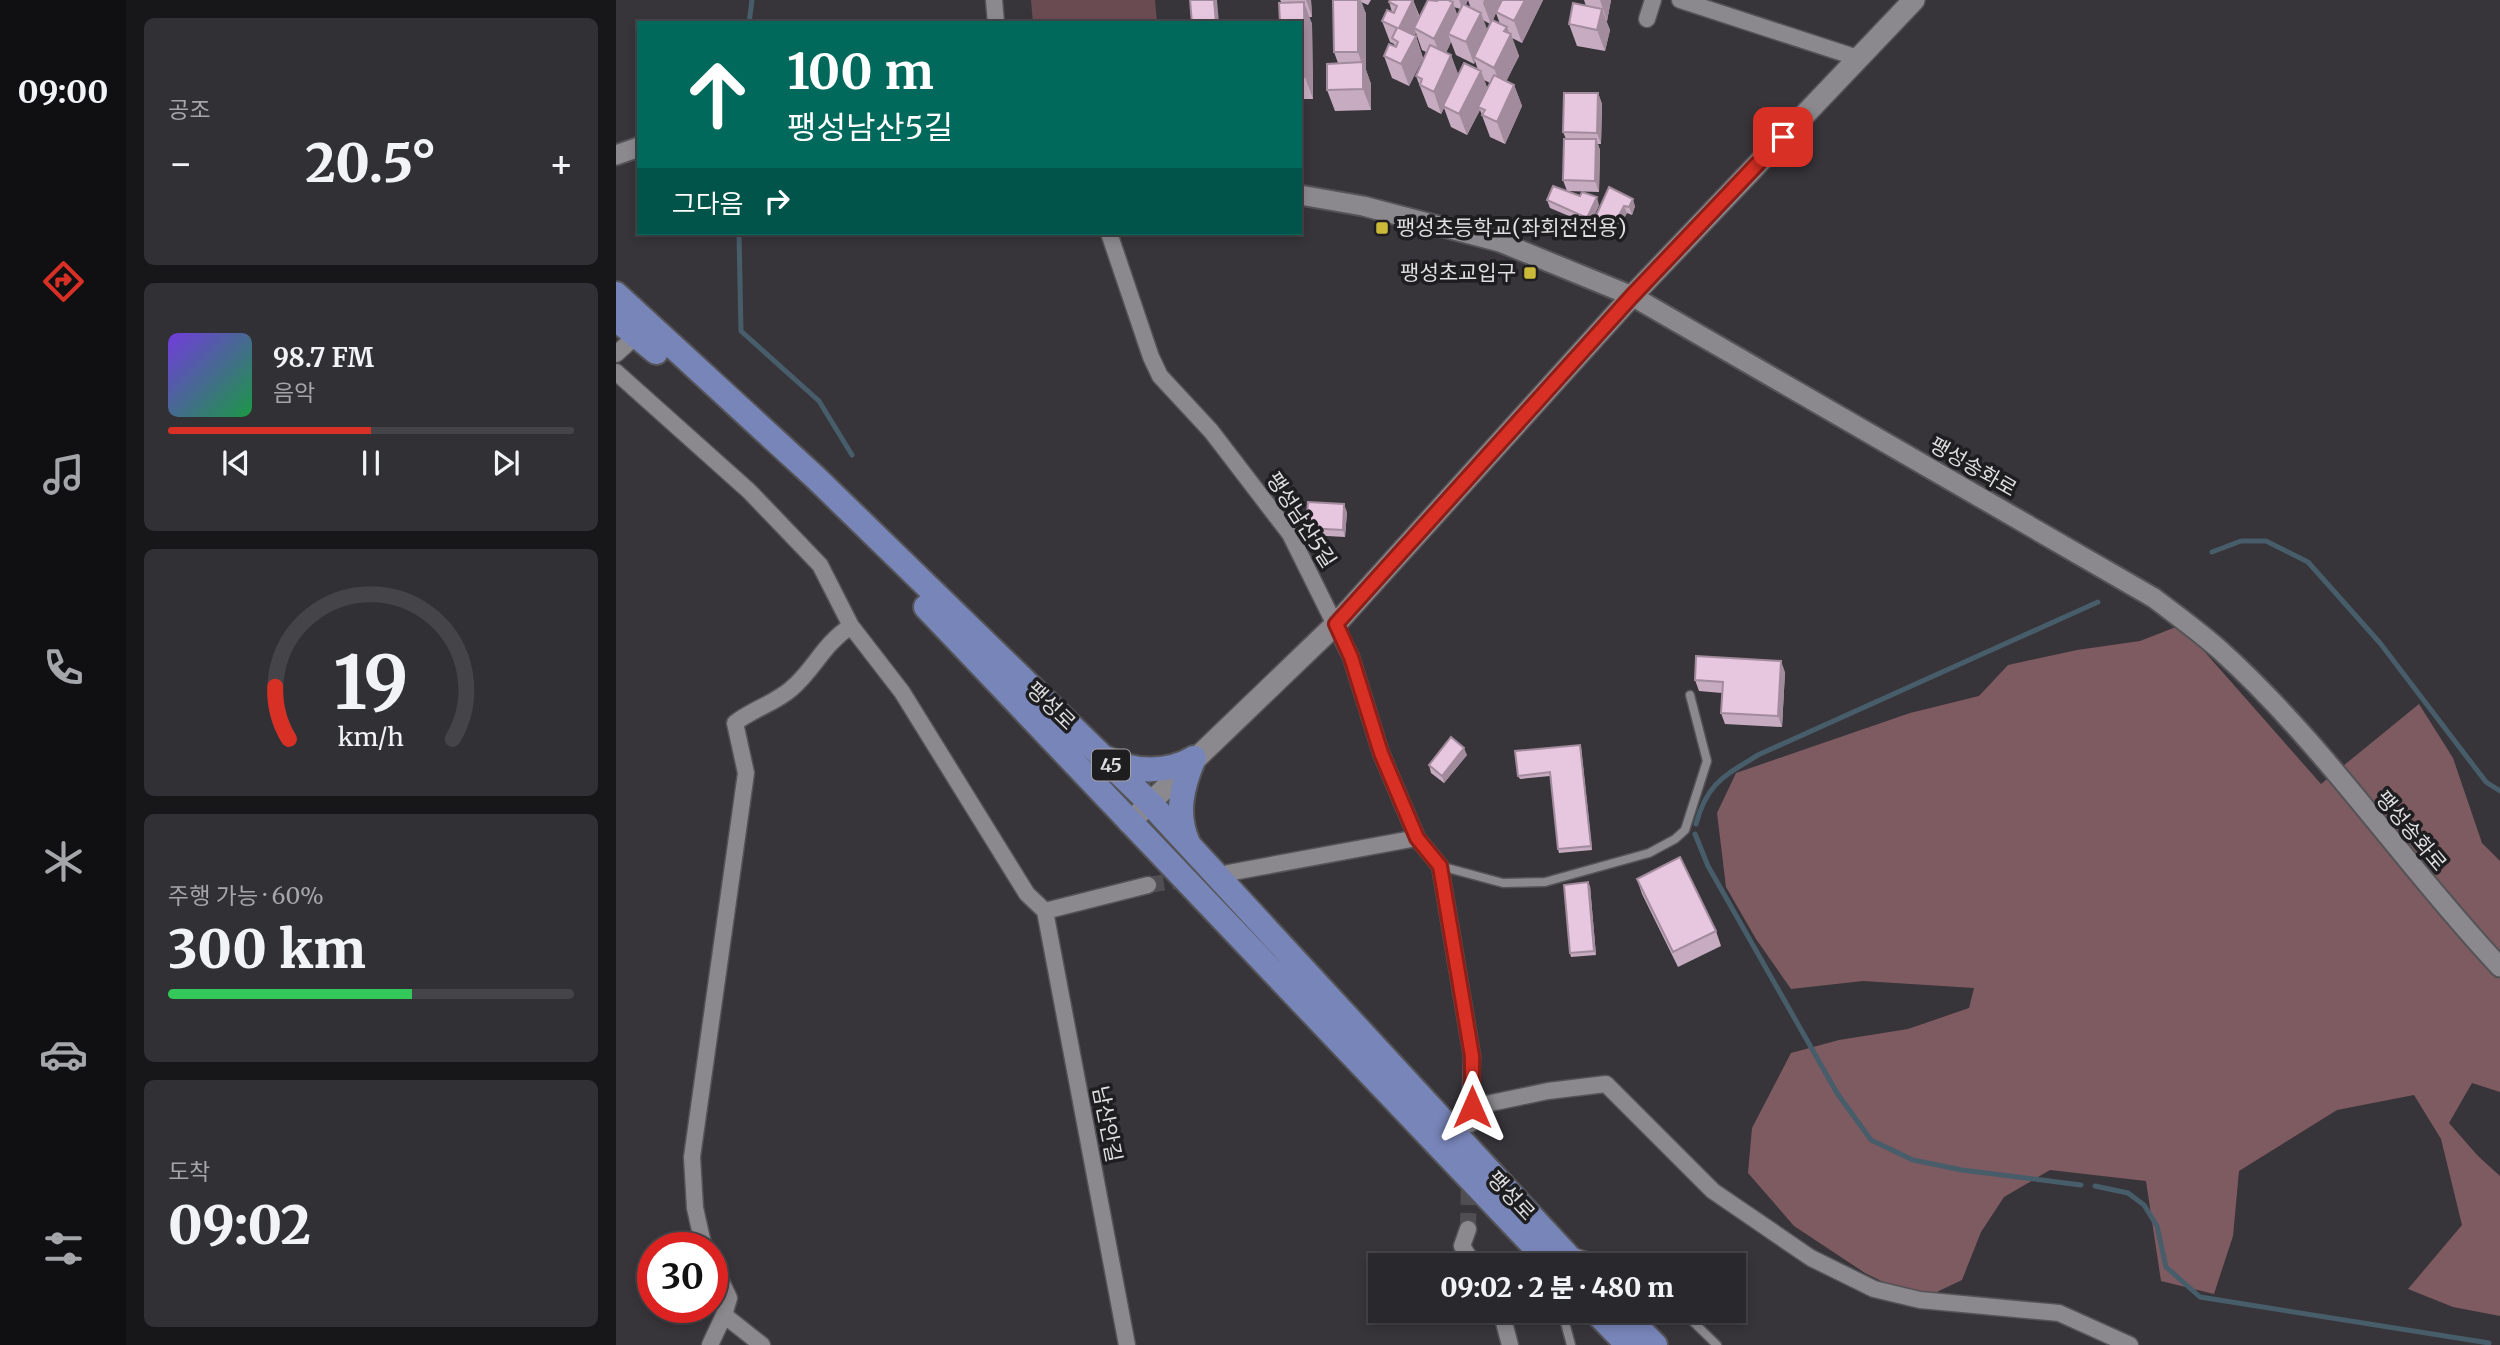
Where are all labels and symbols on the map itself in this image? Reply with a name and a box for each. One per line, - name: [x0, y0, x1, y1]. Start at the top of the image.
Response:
- pin: [1753, 107, 1813, 167]
- place label: 팽성초등학교(좌회전전용): [1396, 214, 1627, 241]
- marker: 팽성초등학교(좌회전전용): [1374, 220, 1390, 236]
- place label: 팽성초교입구: [1400, 259, 1516, 286]
- marker: 팽성초교입구: [1522, 265, 1538, 281]
- street label: 팽성송화로: [1925, 431, 2022, 502]
- street label: 팽성남산5길: [1260, 467, 1342, 573]
- street label: 팽성로: [1021, 676, 1082, 735]
- road number: 45: [1092, 750, 1130, 780]
- street label: 팽성송화로: [2370, 785, 2453, 876]
- position arrow: [1435, 1070, 1509, 1144]
- street label: 남산안길: [1087, 1083, 1128, 1164]
- street label: 팽성로: [1482, 1165, 1541, 1226]
- speed limit sign: 30: [637, 1232, 728, 1323]

